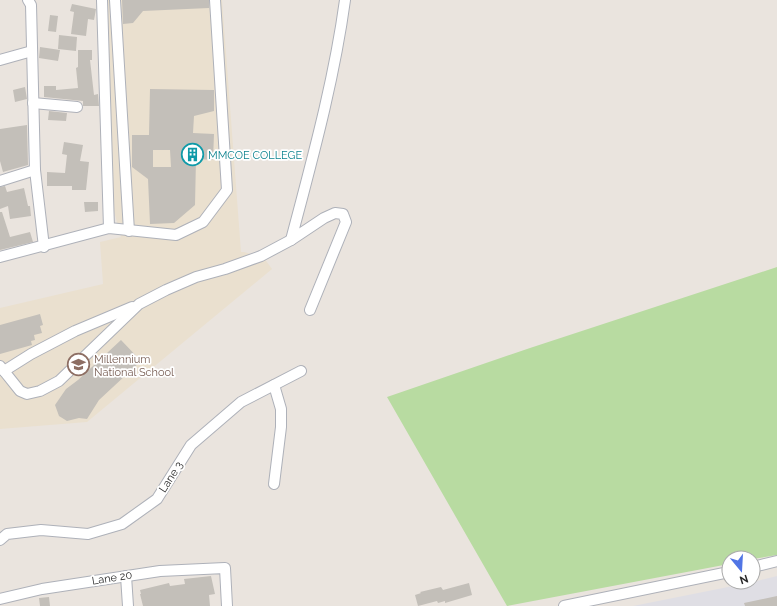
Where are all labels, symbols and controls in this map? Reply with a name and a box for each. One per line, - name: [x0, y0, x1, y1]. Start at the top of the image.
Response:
- building icon: MMCOE COLLEGE: [179, 142, 205, 168]
- place label: MMCOE COLLEGE: [208, 149, 302, 162]
- school or university icon: Millennium National School: [65, 352, 91, 378]
- place label: Millennium National School: [94, 353, 174, 379]
- street label: Lane 3: [156, 459, 186, 495]
- north arrow: [721, 550, 761, 590]
- street label: Lane 20: [91, 568, 133, 588]
- text: N: [738, 572, 750, 587]

